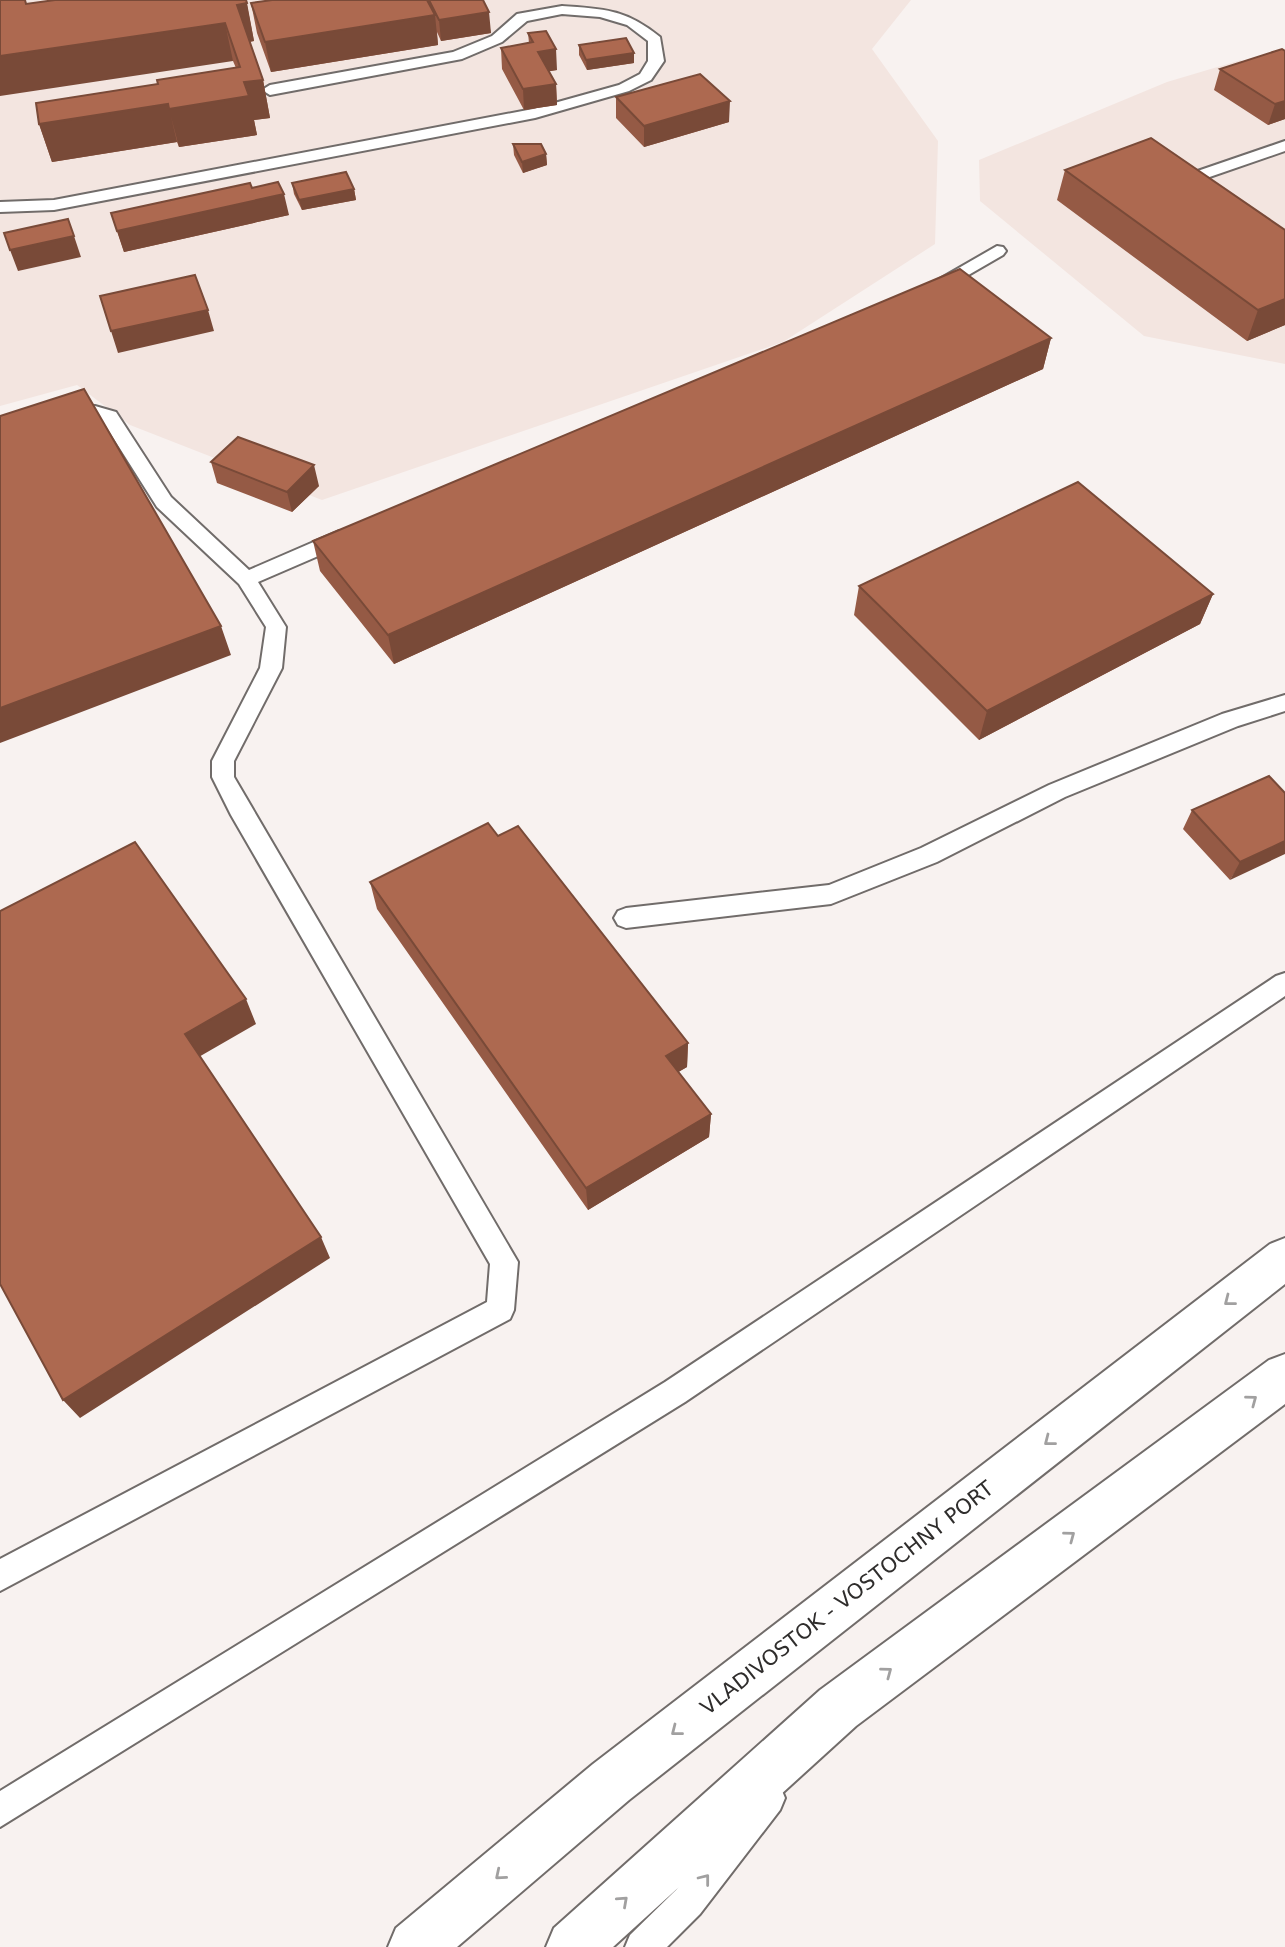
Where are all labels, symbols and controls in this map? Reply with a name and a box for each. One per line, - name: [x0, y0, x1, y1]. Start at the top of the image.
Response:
- one-way arrow: [1224, 1293, 1237, 1306]
- one-way arrow: [1245, 1396, 1257, 1409]
- one-way arrow: [1045, 1433, 1057, 1446]
- street label: VLADIVOSTOK - VOSTOCHNY PORT: [696, 1476, 998, 1720]
- one-way arrow: [1062, 1532, 1075, 1544]
- one-way arrow: [879, 1667, 892, 1680]
- one-way arrow: [671, 1723, 684, 1735]
- one-way arrow: [496, 1867, 509, 1879]
- one-way arrow: [697, 1875, 710, 1887]
- one-way arrow: [615, 1897, 628, 1910]

